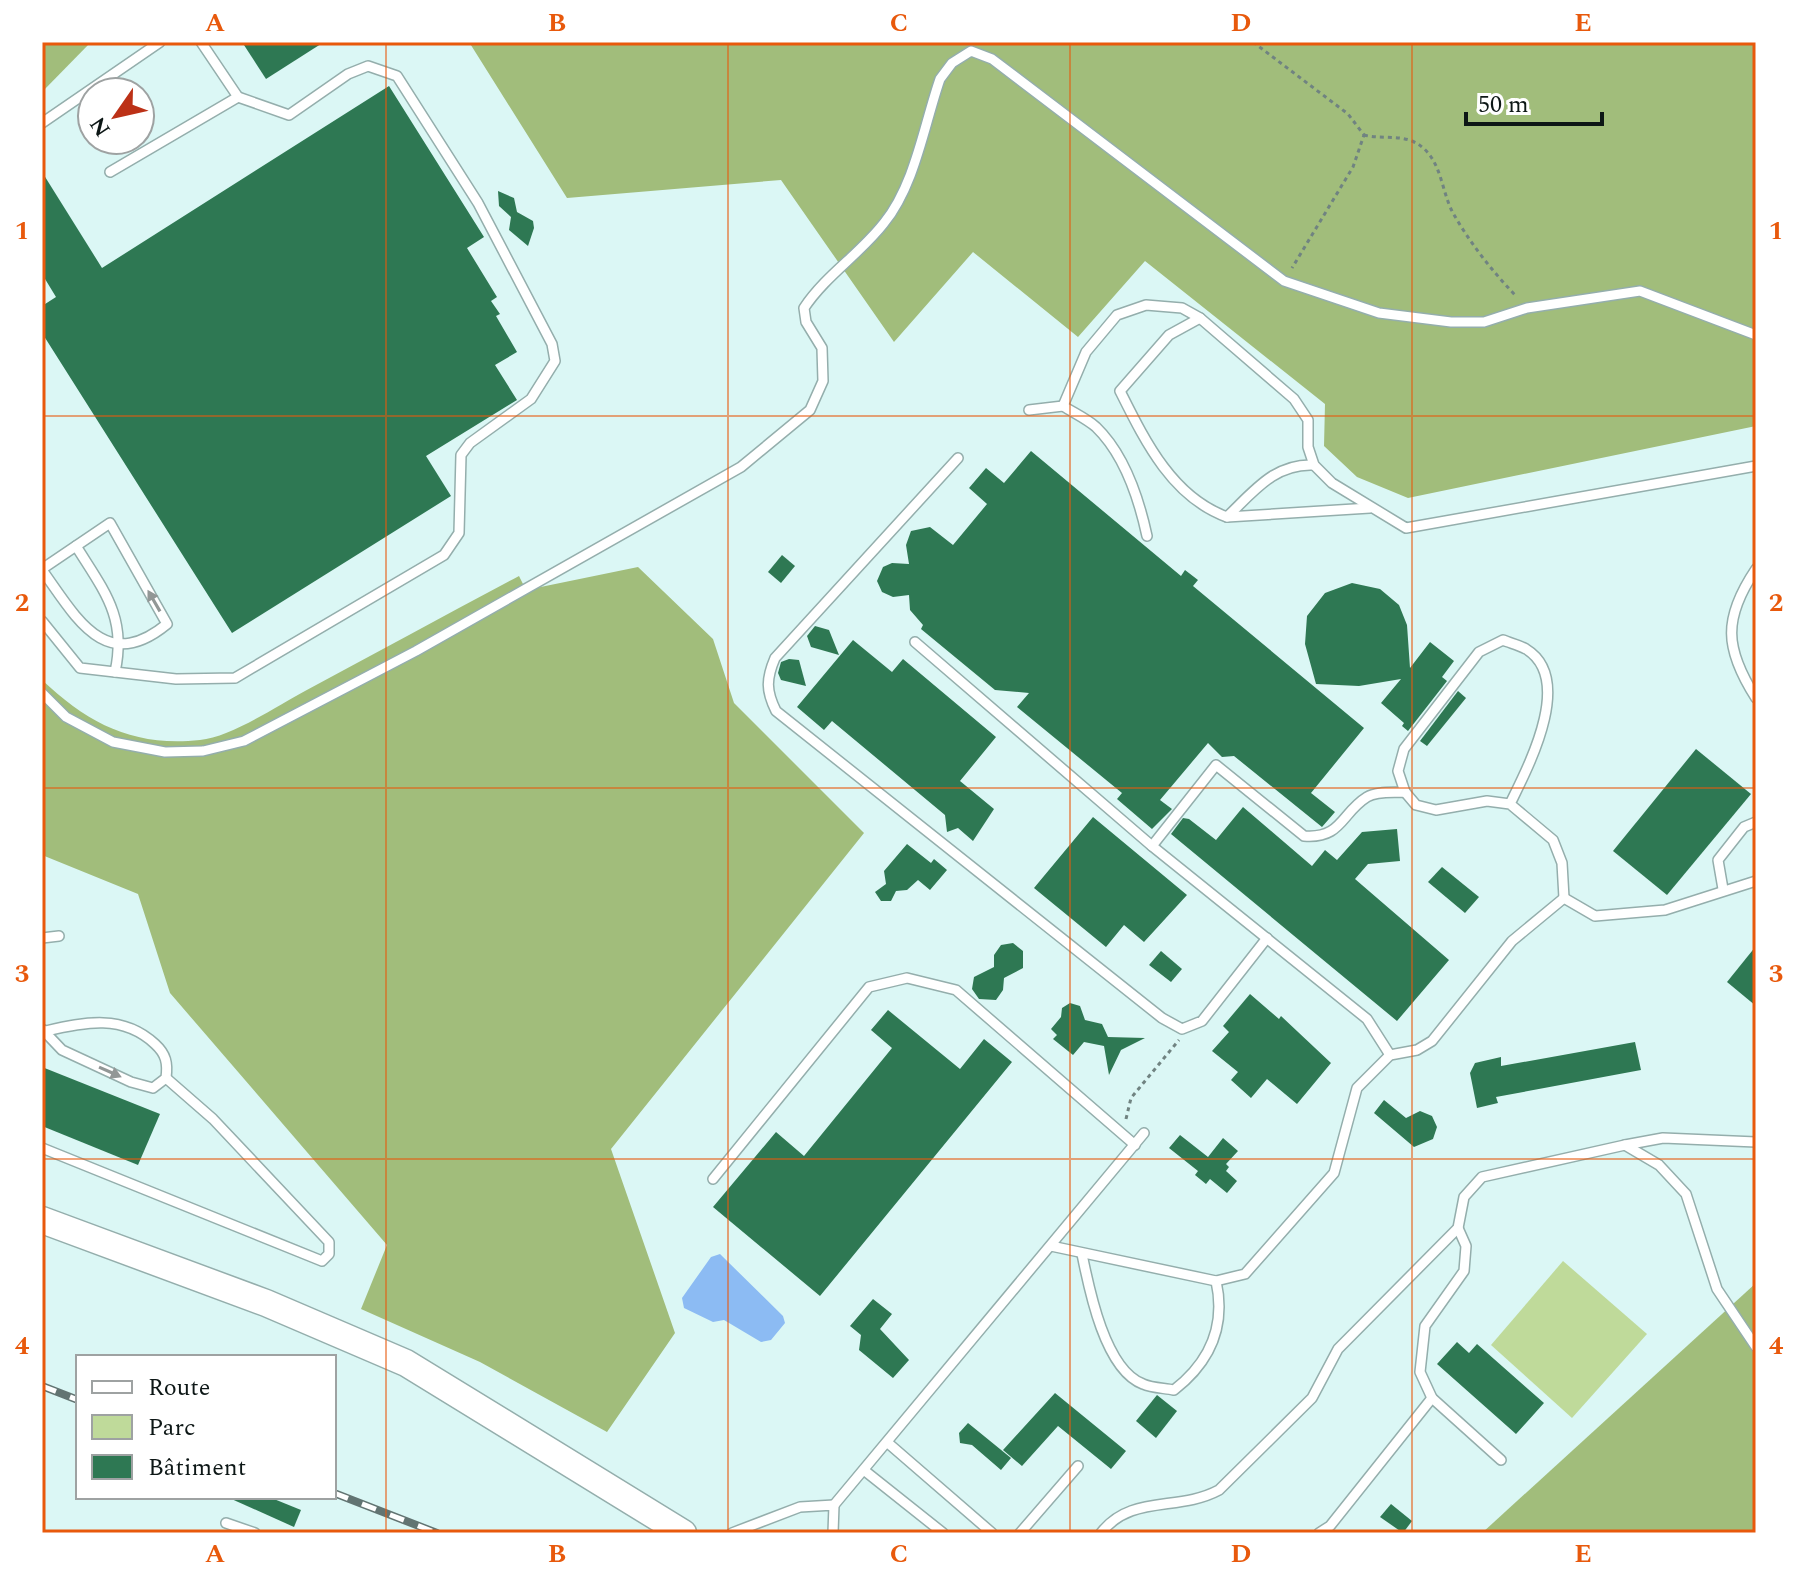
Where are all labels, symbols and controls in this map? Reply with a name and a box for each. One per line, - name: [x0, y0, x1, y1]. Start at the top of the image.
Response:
- text: A: [205, 3, 225, 43]
- text: B: [548, 3, 566, 43]
- text: C: [890, 3, 908, 43]
- text: D: [1231, 3, 1251, 43]
- text: E: [1574, 3, 1592, 43]
- north arrow: [76, 76, 156, 156]
- scale bar: [1466, 76, 1602, 126]
- text: 50 m: [1478, 87, 1529, 123]
- text: N: [82, 110, 119, 143]
- text: 1: [15, 211, 29, 251]
- text: 1: [1769, 211, 1783, 251]
- text: 2: [15, 583, 29, 623]
- text: 2: [1769, 583, 1783, 623]
- one-way arrow: [147, 590, 161, 612]
- text: 3: [15, 954, 29, 994]
- text: 3: [1769, 954, 1783, 994]
- one-way arrow: [98, 1065, 122, 1079]
- text: 4: [15, 1326, 30, 1366]
- text: 4: [1769, 1326, 1784, 1366]
- legend: [76, 1355, 336, 1499]
- text: Route: [148, 1370, 210, 1406]
- text: Parc: [148, 1410, 196, 1446]
- text: Bâtiment: [148, 1450, 246, 1486]
- text: A: [205, 1534, 225, 1574]
- text: B: [548, 1534, 566, 1574]
- text: C: [890, 1534, 908, 1574]
- text: D: [1231, 1534, 1251, 1574]
- text: E: [1574, 1534, 1592, 1574]

